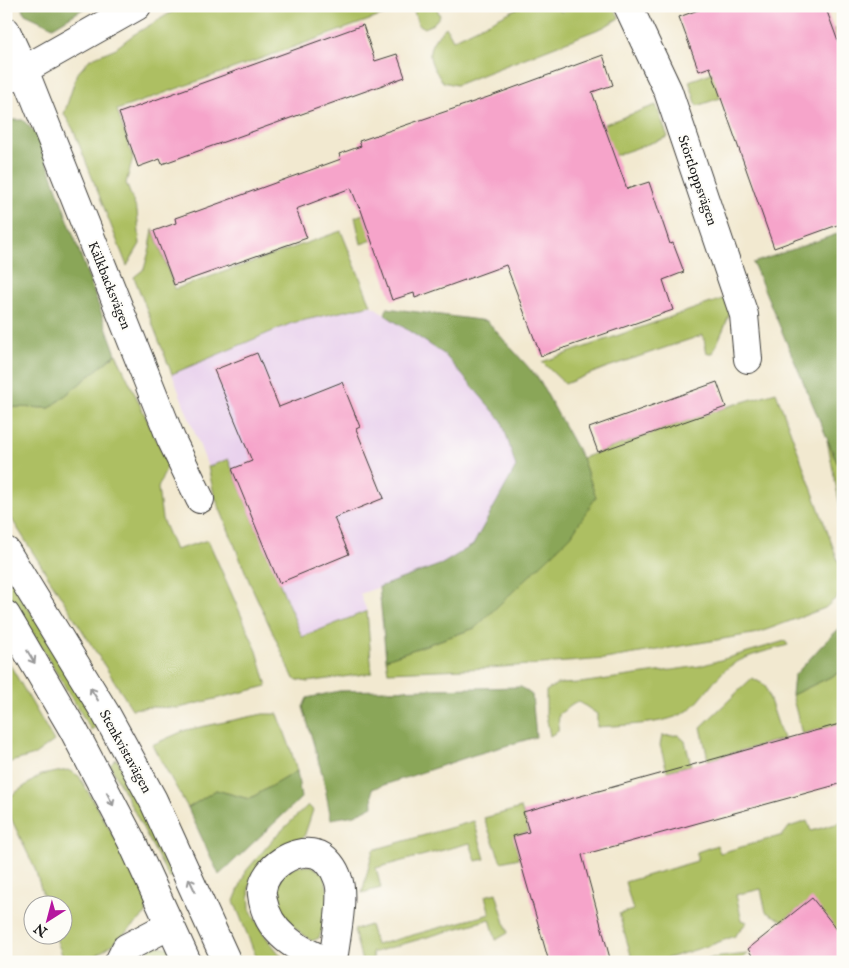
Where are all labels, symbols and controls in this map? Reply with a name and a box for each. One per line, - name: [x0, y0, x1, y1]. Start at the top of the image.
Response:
- street label: Störtloppsvägen: [673, 133, 721, 228]
- street label: Kälkbacksvägen: [83, 239, 135, 332]
- one-way arrow: [26, 650, 36, 665]
- one-way arrow: [89, 688, 99, 702]
- street label: Stenkvistavägen: [95, 707, 156, 797]
- one-way arrow: [105, 792, 115, 807]
- one-way arrow: [187, 878, 197, 893]
- north arrow: [22, 896, 72, 946]
- text: N: [31, 919, 52, 941]

